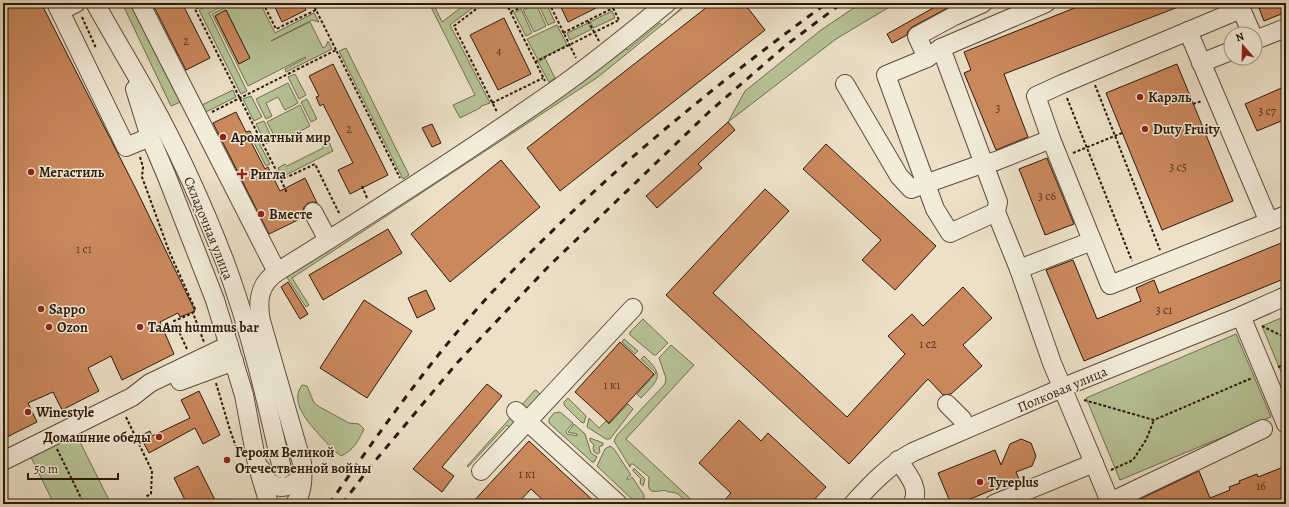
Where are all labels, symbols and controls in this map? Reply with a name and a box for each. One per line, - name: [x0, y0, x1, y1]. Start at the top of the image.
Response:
- north arrow: [1223, 26, 1263, 66]
- text: N: [1233, 29, 1246, 45]
- house number: 2: [183, 33, 189, 49]
- house number: 4: [496, 43, 502, 59]
- place label: Карэль: [1148, 88, 1192, 107]
- marker: Карэль: [1135, 92, 1145, 102]
- house number: 3: [996, 100, 1001, 116]
- house number: 3 с7: [1258, 103, 1277, 119]
- place label: Duty Fruity: [1153, 120, 1220, 139]
- house number: 2: [346, 121, 352, 137]
- marker: Duty Fruity: [1140, 124, 1150, 134]
- place label: Ароматный мир: [230, 128, 331, 147]
- marker: Ароматный мир: [218, 132, 228, 142]
- house number: 3 с5: [1169, 159, 1187, 175]
- place label: Мегастиль: [39, 163, 105, 182]
- place label: Ригла: [250, 165, 287, 184]
- marker: Мегастиль: [26, 167, 36, 177]
- marker: Ригла: [237, 169, 247, 179]
- street label: Складочная улица: [179, 174, 238, 283]
- house number: 3 с6: [1038, 188, 1057, 204]
- place label: Вместе: [269, 205, 313, 224]
- marker: Вместе: [256, 209, 266, 219]
- house number: 1 с1: [76, 241, 92, 257]
- place label: Sappo: [49, 300, 85, 319]
- house number: 3 с1: [1156, 302, 1172, 318]
- marker: Sappo: [36, 304, 46, 314]
- place label: Ozon: [57, 318, 88, 337]
- place label: TaAm hummus bar: [148, 318, 259, 337]
- marker: Ozon: [44, 322, 54, 332]
- marker: TaAm hummus bar: [135, 322, 145, 332]
- house number: 1 с2: [919, 336, 937, 352]
- street label: Полковая улица: [1014, 362, 1111, 417]
- house number: 1 к1: [604, 377, 620, 393]
- place label: Winestyle: [35, 403, 95, 422]
- marker: Winestyle: [23, 407, 33, 417]
- place label: Домашние обеды: [43, 428, 151, 447]
- marker: Домашние обеды: [154, 432, 164, 442]
- place label: Героям Великой Отечественной войны: [235, 443, 372, 478]
- scale bar: [28, 455, 118, 481]
- marker: Героям Великой Отечественной войны: [222, 455, 232, 465]
- text: 50 m: [34, 461, 58, 477]
- house number: 1 к1: [519, 466, 535, 482]
- place label: Tyreplus: [988, 473, 1039, 492]
- marker: Tyreplus: [975, 477, 985, 487]
- house number: 16: [1256, 478, 1266, 494]

